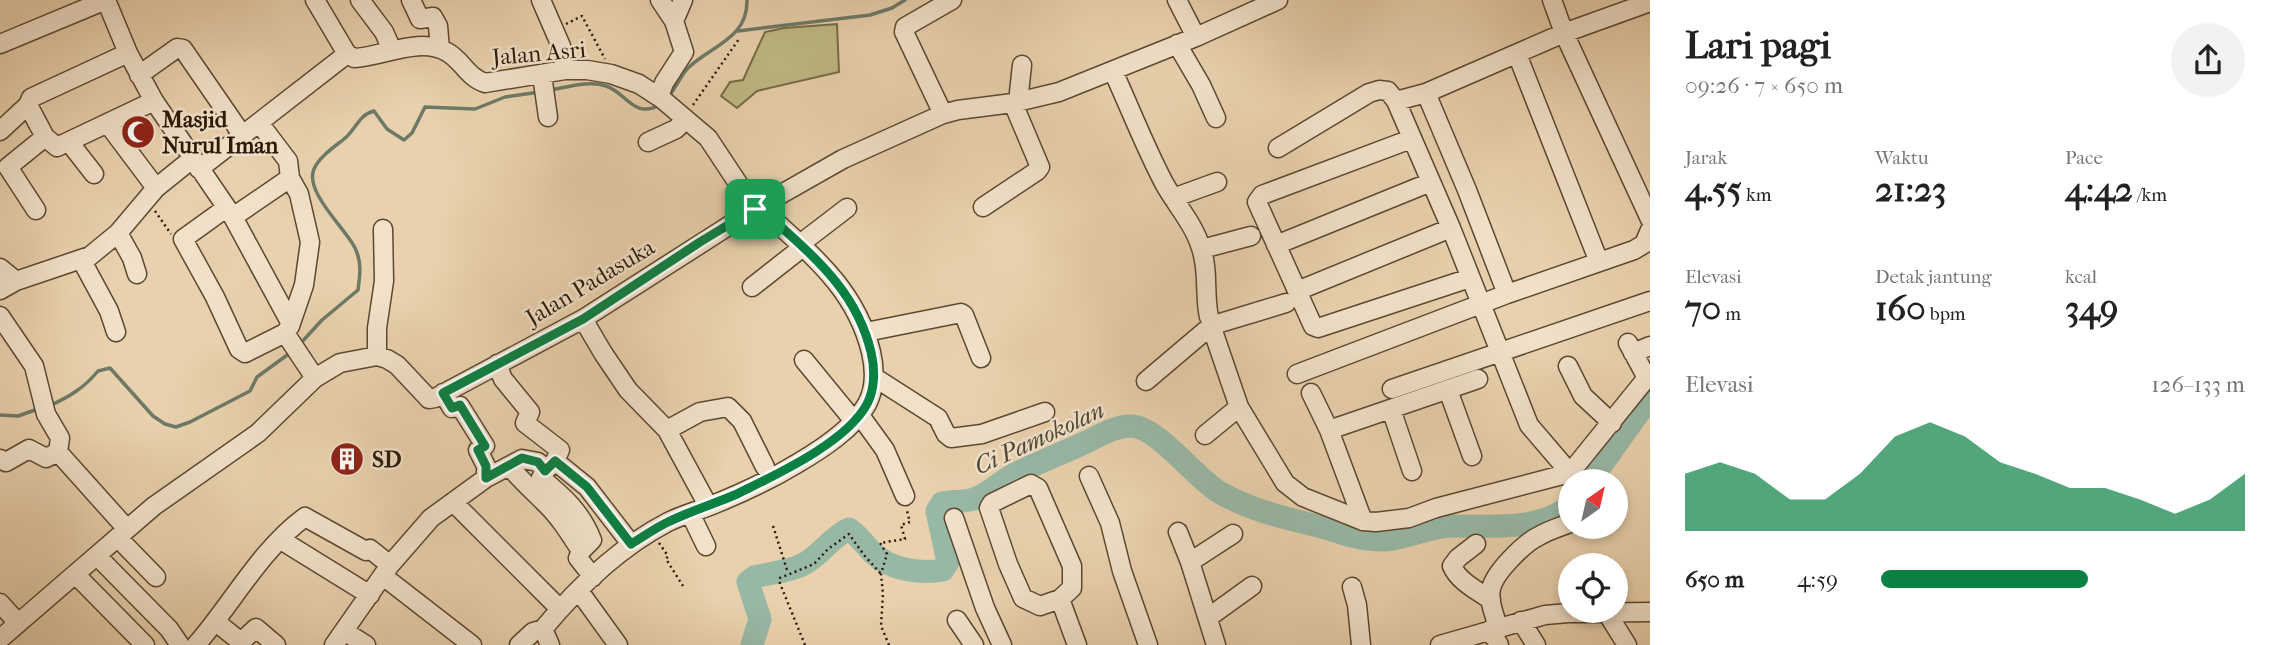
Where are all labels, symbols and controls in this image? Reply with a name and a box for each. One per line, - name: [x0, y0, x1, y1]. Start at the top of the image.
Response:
- text: Lari pagi: [1685, 23, 1831, 68]
- button: share: [2171, 23, 2245, 97]
- street label: Jalan Asri: [489, 36, 587, 71]
- text: 09:26 · 7 × 650 m: [1685, 72, 1843, 99]
- place label: Masjid Nurul Iman: [162, 106, 279, 159]
- mosque icon: Masjid Nurul Iman: [119, 113, 157, 151]
- text: Jarak: [1685, 147, 1727, 169]
- text: Waktu: [1875, 147, 1928, 169]
- text: Pace: [2065, 147, 2103, 169]
- text: 4.55: [1685, 169, 1742, 210]
- text: 21:23: [1875, 169, 1946, 210]
- text: 4:42: [2065, 169, 2133, 210]
- pin: [725, 179, 785, 239]
- text: km: [1742, 184, 1772, 206]
- text: /km: [2133, 184, 2167, 206]
- icon: arrive: [736, 190, 774, 228]
- street label: Jalan Padasuka: [519, 233, 660, 332]
- text: Elevasi: [1685, 266, 1742, 288]
- text: Detak jantung: [1875, 266, 1992, 288]
- text: kcal: [2065, 266, 2097, 288]
- text: 70: [1685, 288, 1721, 329]
- text: 160: [1875, 288, 1926, 329]
- text: 349: [2065, 288, 2118, 329]
- text: m: [1721, 303, 1741, 325]
- text: bpm: [1926, 303, 1966, 325]
- text: Elevasi: [1685, 371, 1754, 398]
- text: 126–133 m: [2151, 371, 2245, 398]
- water label: Ci Pamokolan: [970, 396, 1108, 480]
- building icon: SD: [328, 440, 366, 478]
- place label: SD: [372, 446, 401, 473]
- north arrow: [1558, 469, 1628, 539]
- map controls: [1558, 469, 1628, 623]
- button: locate: [1558, 553, 1628, 623]
- text: 650 m: [1685, 566, 1744, 593]
- text: 4:59: [1797, 566, 1838, 593]

